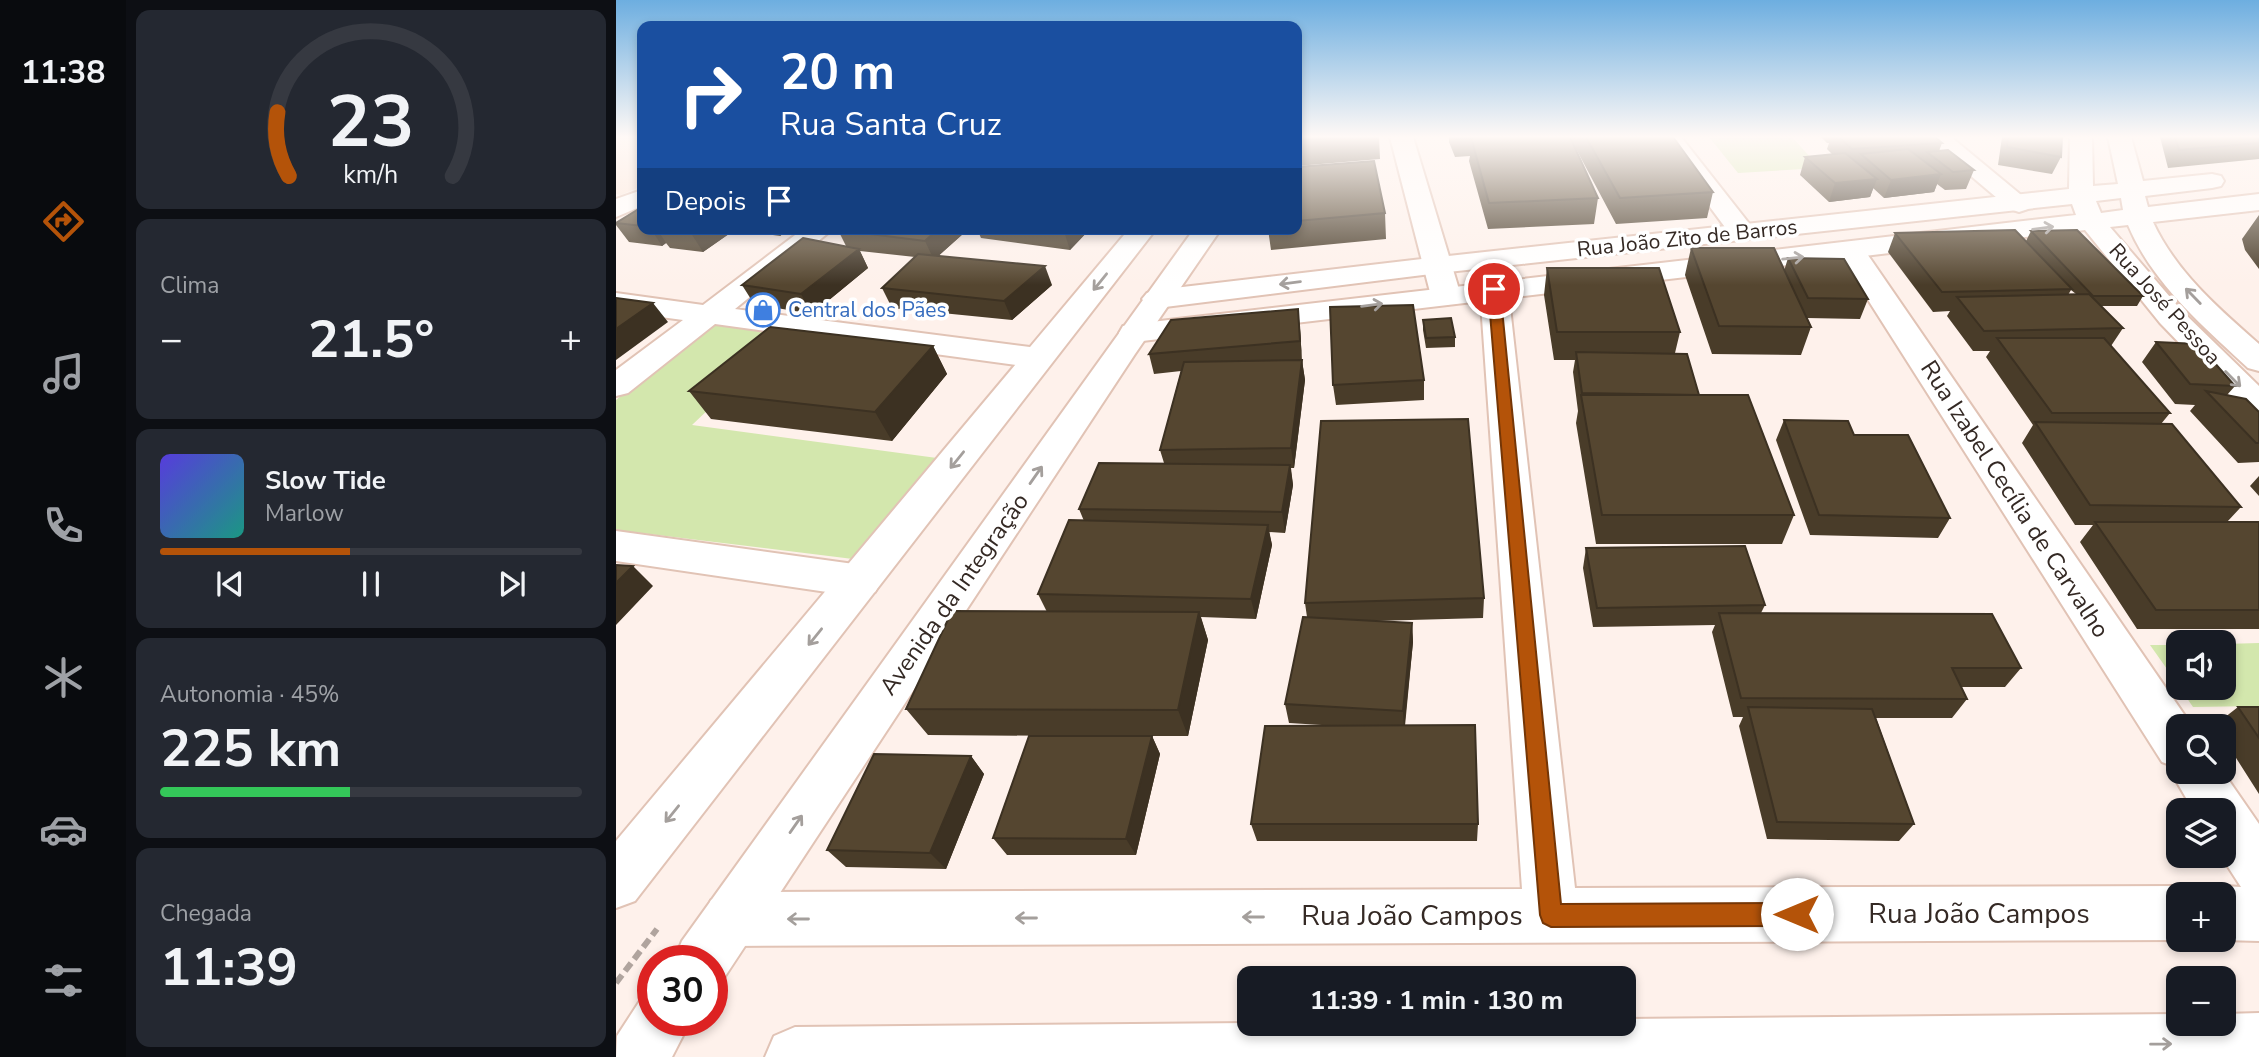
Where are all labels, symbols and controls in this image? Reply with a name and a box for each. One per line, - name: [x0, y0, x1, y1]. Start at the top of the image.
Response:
- text: 20 m: [780, 39, 895, 106]
- icon: right: [665, 49, 756, 140]
- text: 11:38: [21, 51, 105, 94]
- text: 23: [327, 72, 415, 172]
- text: Rua Santa Cruz: [780, 103, 1002, 146]
- text: km/h: [343, 158, 399, 192]
- icon: arrive: [760, 182, 798, 220]
- text: Depois: [665, 184, 746, 219]
- icon: directions: [39, 197, 88, 246]
- street label: Rua João Zito de Barros: [1575, 213, 1799, 263]
- one-way arrow: [2031, 221, 2054, 234]
- street label: Rua José Pessoa: [2103, 237, 2227, 371]
- one-way arrow: [1781, 251, 1804, 264]
- pin: [1464, 259, 1524, 319]
- text: Clima: [160, 270, 220, 301]
- icon: arrive: [1475, 270, 1513, 308]
- one-way arrow: [1092, 273, 1108, 291]
- one-way arrow: [1279, 277, 1302, 290]
- one-way arrow: [2185, 288, 2202, 305]
- shop icon: Central dos Pães: [744, 291, 782, 329]
- place label: Central dos Pães: [788, 296, 947, 324]
- one-way arrow: [1360, 298, 1383, 311]
- text: 21.5°: [308, 304, 434, 375]
- text: −: [160, 314, 183, 365]
- text: +: [559, 314, 582, 365]
- icon: music: [39, 349, 88, 398]
- street label: Rua Izabel Cecília de Carvalho: [1913, 354, 2117, 644]
- one-way arrow: [2224, 370, 2241, 387]
- one-way arrow: [950, 450, 965, 468]
- text: Slow Tide: [265, 463, 386, 498]
- one-way arrow: [1029, 466, 1043, 485]
- street label: Avenida da Integração: [872, 487, 1036, 701]
- text: Marlow: [265, 498, 344, 529]
- icon: phone: [39, 501, 88, 550]
- icon: previous: [211, 565, 249, 603]
- icon: pause: [352, 565, 390, 603]
- icon: next: [493, 565, 531, 603]
- one-way arrow: [807, 628, 823, 646]
- map controls: [2166, 630, 2236, 1036]
- button: sound: [2166, 630, 2236, 700]
- icon: climate: [39, 653, 88, 702]
- text: Autonomia · 45%: [160, 679, 340, 710]
- text: 225 km: [160, 713, 341, 784]
- button: search: [2166, 714, 2236, 784]
- button: layers: [2166, 798, 2236, 868]
- one-way arrow: [664, 804, 679, 822]
- icon: car: [39, 805, 88, 854]
- one-way arrow: [789, 815, 803, 834]
- position arrow: [1760, 877, 1834, 951]
- button: +: [2166, 882, 2236, 952]
- street label: Rua João Campos: [1868, 895, 2090, 933]
- street label: Rua João Campos: [1301, 897, 1523, 935]
- text: Chegada: [160, 898, 252, 929]
- one-way arrow: [1242, 910, 1265, 924]
- one-way arrow: [1014, 911, 1037, 925]
- one-way arrow: [787, 912, 810, 926]
- text: 11:39: [160, 932, 298, 1003]
- speed limit sign: 30: [637, 945, 728, 1036]
- icon: filters: [39, 956, 88, 1005]
- button: −: [2166, 966, 2236, 1036]
- text: 11:39 · 1 min · 130 m: [1310, 983, 1563, 1018]
- one-way arrow: [2150, 1038, 2173, 1051]

